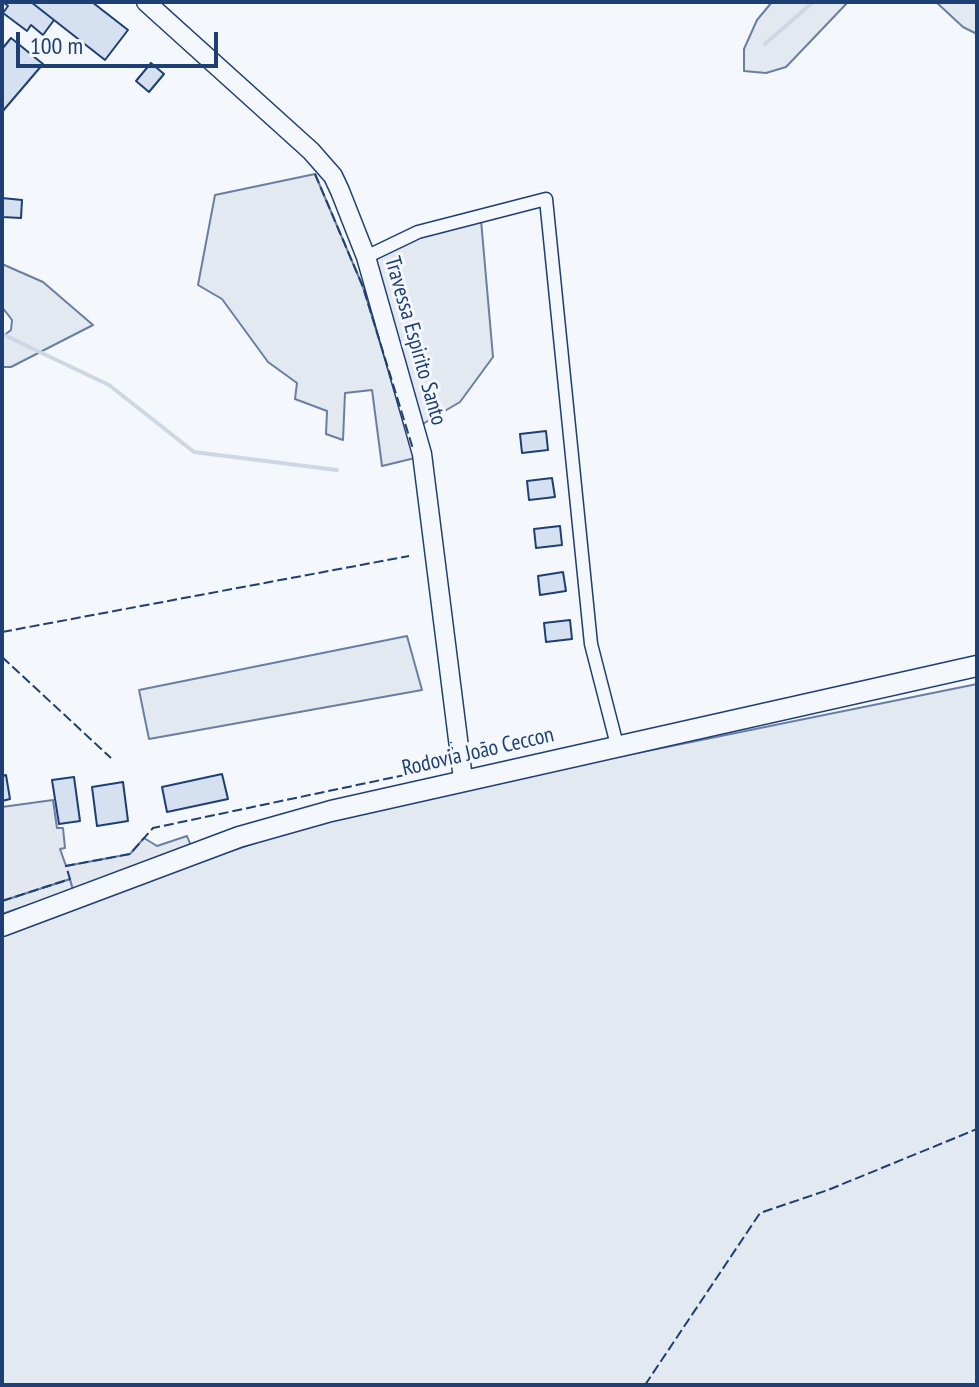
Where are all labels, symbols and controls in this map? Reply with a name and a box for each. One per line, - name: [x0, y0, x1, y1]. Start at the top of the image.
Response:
- scale bar: [20, 16, 222, 66]
- text: 100 m: [30, 30, 83, 61]
- street label: Travessa Espirito Santo: [378, 254, 452, 428]
- street label: Rodovia João Ceccon: [400, 722, 556, 782]

